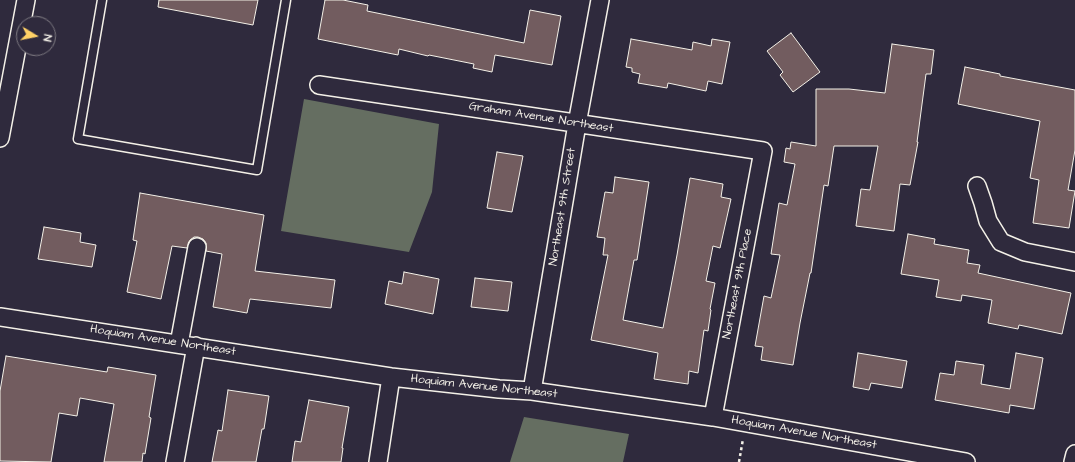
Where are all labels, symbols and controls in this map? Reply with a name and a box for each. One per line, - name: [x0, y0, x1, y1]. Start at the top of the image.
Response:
- north arrow: [16, 16, 56, 56]
- text: N: [39, 33, 55, 43]
- street label: Graham Avenue Northeast: [468, 99, 614, 137]
- street label: Northeast 9th Street: [547, 147, 579, 267]
- street label: Northeast 9th Place: [720, 228, 756, 340]
- street label: Hoquiam Avenue Northeast: [89, 322, 237, 360]
- street label: Hoquiam Avenue Northeast: [410, 372, 558, 402]
- street label: Hoquiam Avenue Northeast: [730, 413, 878, 453]

